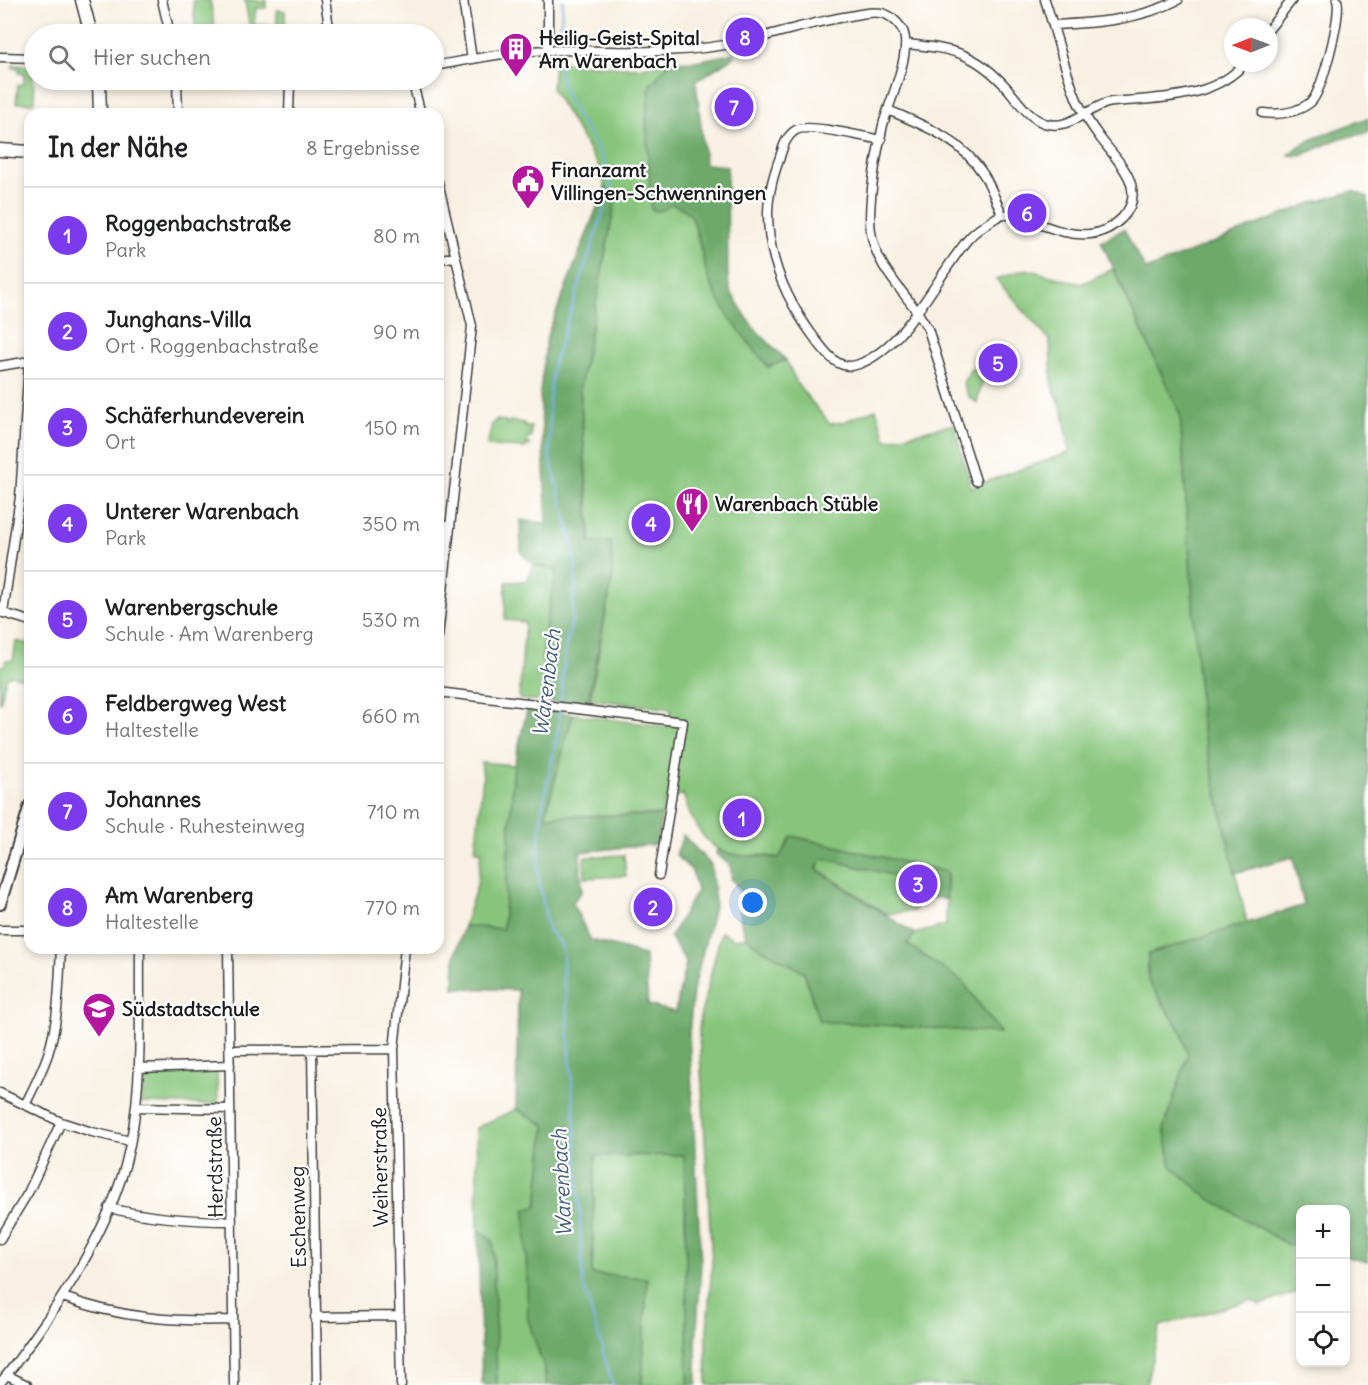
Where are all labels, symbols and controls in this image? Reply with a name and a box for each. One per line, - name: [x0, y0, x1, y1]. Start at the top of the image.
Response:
- pin: 8: [726, 15, 764, 60]
- north arrow: [1224, 18, 1278, 72]
- search box: [24, 24, 444, 90]
- place label: Heilig-Geist-Spital Am Warenbach: [539, 25, 700, 73]
- building icon: Heilig-Geist-Spital Am Warenbach: [498, 31, 534, 78]
- icon: search: [45, 41, 78, 74]
- text: Hier suchen: [93, 43, 211, 71]
- pin: 7: [714, 84, 754, 130]
- text: In der Nähe: [48, 131, 188, 164]
- text: 8 Ergebnisse: [306, 135, 420, 160]
- place label: Finanzamt Villingen-Schwenningen: [551, 157, 767, 205]
- public building icon: Finanzamt Villingen-Schwenningen: [510, 163, 546, 210]
- pin: 6: [1008, 190, 1046, 236]
- text: Roggenbachstraße: [105, 209, 291, 237]
- text: 1: [64, 223, 71, 248]
- text: 80 m: [373, 223, 420, 248]
- text: Park: [105, 237, 146, 262]
- text: Junghans-Villa: [105, 305, 252, 333]
- text: 2: [62, 319, 73, 344]
- text: 90 m: [373, 319, 420, 344]
- text: Ort · Roggenbachstraße: [105, 333, 319, 358]
- pin: 5: [978, 340, 1018, 386]
- text: Schäferhundeverein: [105, 401, 304, 429]
- text: 3: [62, 415, 73, 440]
- text: 150 m: [365, 415, 420, 440]
- text: Ort: [105, 429, 135, 454]
- restaurant icon: Warenbach Stüble: [674, 486, 710, 533]
- place label: Warenbach Stüble: [715, 491, 878, 516]
- text: Unterer Warenbach: [105, 497, 299, 525]
- pin: 4: [632, 500, 670, 546]
- text: 4: [62, 511, 73, 536]
- text: 350 m: [362, 511, 420, 536]
- text: Park: [105, 525, 146, 550]
- text: Warenbergschule: [105, 593, 278, 621]
- text: 5: [62, 607, 73, 632]
- text: 530 m: [362, 607, 420, 632]
- text: Schule · Am Warenberg: [105, 621, 314, 646]
- water label: Warenbach: [527, 627, 567, 738]
- text: Feldbergweg West: [105, 689, 286, 717]
- text: 6: [62, 703, 73, 728]
- text: 660 m: [361, 703, 420, 728]
- text: Haltestelle: [105, 717, 199, 742]
- text: Johannes: [105, 785, 201, 813]
- pin: 1: [722, 796, 762, 840]
- text: 7: [63, 799, 72, 824]
- text: 710 m: [367, 799, 420, 824]
- text: Schule · Ruhesteinweg: [105, 813, 305, 838]
- pin: 3: [898, 862, 938, 906]
- text: Am Warenberg: [105, 881, 253, 909]
- pin: 2: [634, 884, 672, 930]
- your location: [738, 888, 767, 917]
- text: 8: [62, 895, 73, 920]
- text: 770 m: [365, 895, 420, 920]
- text: Haltestelle: [105, 909, 199, 934]
- school or university icon: Südstadtschule: [81, 991, 117, 1038]
- place label: Südstadtschule: [122, 996, 260, 1021]
- street label: Weiherstraße: [366, 1107, 393, 1227]
- street label: Herdstraße: [201, 1116, 228, 1218]
- water label: Warenbach: [545, 1127, 578, 1238]
- street label: Eschenweg: [284, 1166, 311, 1268]
- map controls: [1296, 1205, 1350, 1367]
- button: +: [1296, 1205, 1350, 1259]
- button: −: [1296, 1259, 1350, 1313]
- button: locate: [1296, 1313, 1350, 1367]

